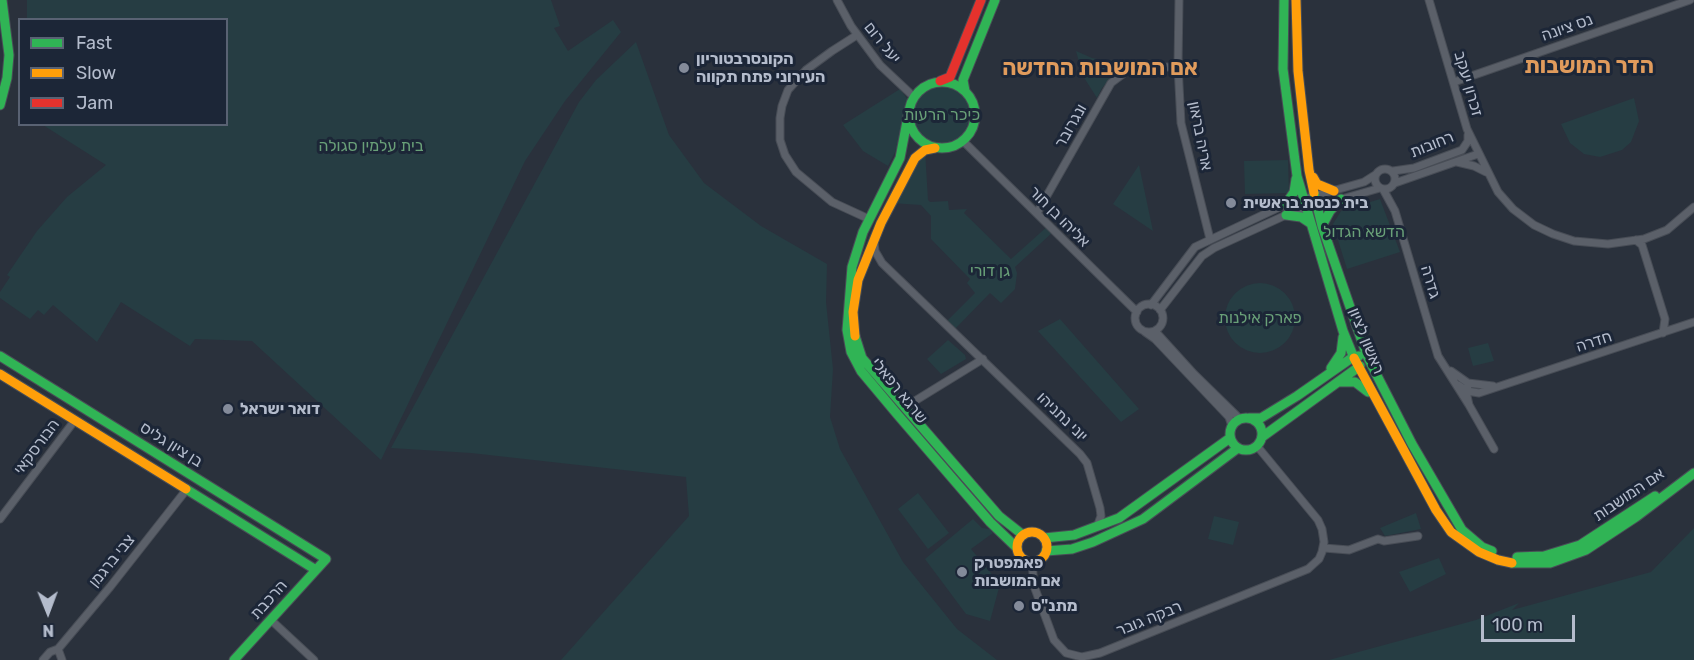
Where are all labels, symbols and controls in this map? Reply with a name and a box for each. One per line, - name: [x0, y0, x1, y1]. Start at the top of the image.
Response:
- street label: נס ציונה: [1539, 10, 1595, 46]
- legend: [18, 18, 228, 126]
- street label: יעל רום: [860, 18, 904, 68]
- text: Fast: [76, 32, 112, 54]
- place label: הקונסרבטוריון העירוני פתח תקווה: [696, 49, 825, 87]
- street label: זכרון יעקב: [1450, 49, 1486, 119]
- district label: הדר המושבות: [1524, 54, 1654, 80]
- district label: אם המושבות החדשה: [1002, 56, 1198, 82]
- marker: הקונסרבטוריון העירוני פתח תקווה: [677, 61, 691, 75]
- text: Slow: [76, 62, 116, 84]
- text: Jam: [76, 92, 113, 114]
- street label: אריה בראון: [1184, 100, 1216, 172]
- street label: ונגרובר: [1051, 101, 1091, 151]
- park label: כיכר הרעות: [904, 105, 980, 125]
- street label: רחובות: [1407, 128, 1457, 162]
- park label: בית עלמין סגולה: [319, 136, 423, 156]
- street label: אליהו בן חור: [1024, 182, 1094, 252]
- place label: בית כנסת בראשית: [1243, 193, 1368, 213]
- marker: בית כנסת בראשית: [1224, 196, 1238, 210]
- park label: הדשא הגדול: [1323, 222, 1405, 242]
- park label: גן דורי: [970, 261, 1010, 281]
- street label: גדרה: [1416, 263, 1444, 301]
- street label: ראשון לציון: [1344, 305, 1388, 377]
- park label: פארק אילנות: [1218, 308, 1302, 328]
- street label: חדרה: [1574, 327, 1614, 357]
- street label: שרגא רפאלי: [867, 354, 931, 428]
- street label: יוני נתניהו: [1033, 388, 1091, 446]
- place label: דואר ישראל: [240, 399, 320, 419]
- marker: דואר ישראל: [221, 402, 235, 416]
- street label: הבורסקאי: [10, 416, 64, 478]
- street label: בן ציון גליס: [136, 418, 206, 472]
- street label: אם המושבות: [1590, 464, 1668, 526]
- street label: צבי ברגמן: [85, 531, 139, 591]
- place label: פאמפטרק אם המושבות: [974, 553, 1061, 591]
- marker: פאמפטרק אם המושבות: [955, 565, 969, 579]
- street label: הרכבת: [246, 576, 292, 624]
- north arrow: [18, 582, 78, 642]
- place label: מתנ"ס: [1031, 596, 1078, 616]
- street label: רבקה גובר: [1113, 597, 1185, 641]
- marker: מתנ"ס: [1012, 599, 1026, 613]
- scale bar: [1484, 603, 1578, 641]
- text: 100 m: [1492, 614, 1543, 636]
- text: N: [42, 621, 54, 640]

